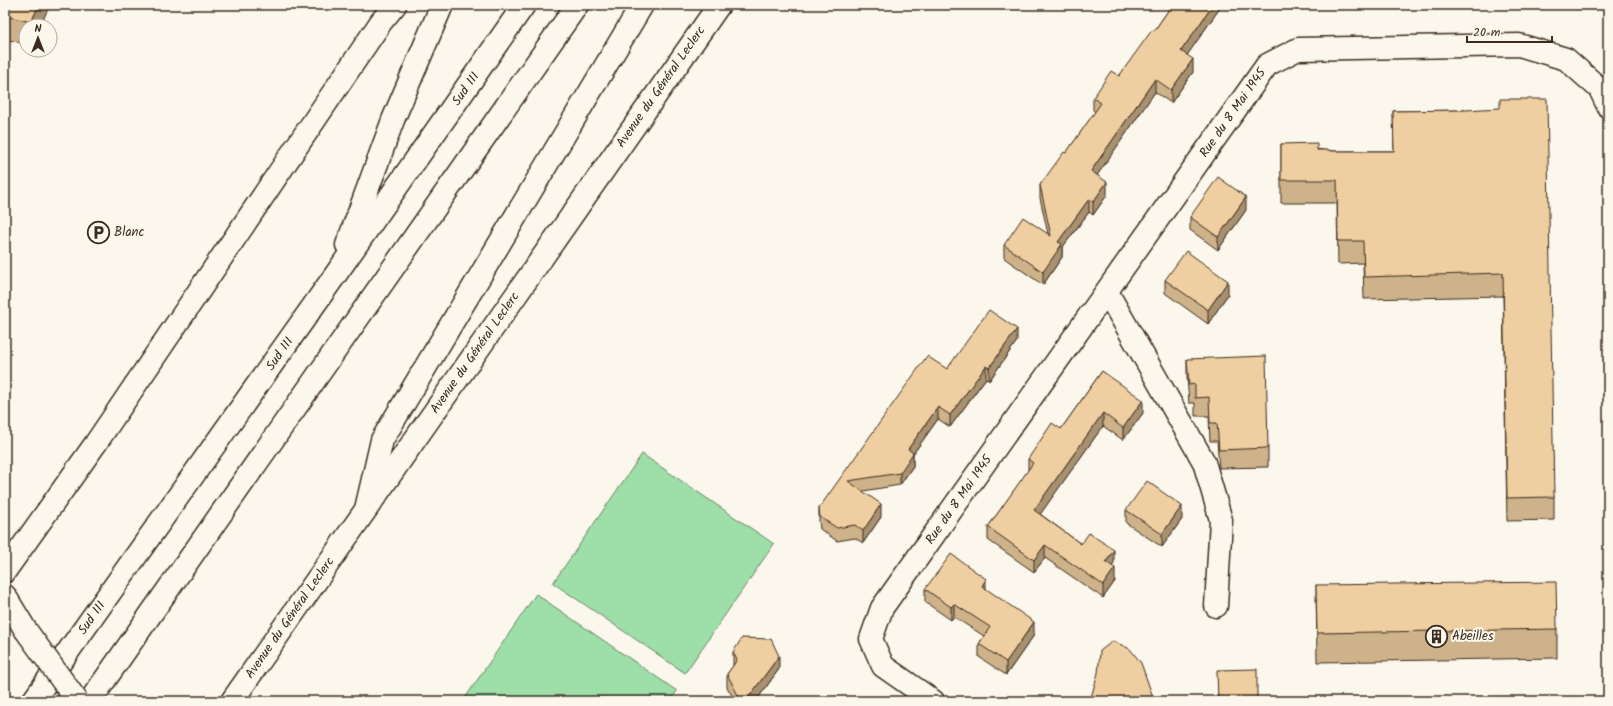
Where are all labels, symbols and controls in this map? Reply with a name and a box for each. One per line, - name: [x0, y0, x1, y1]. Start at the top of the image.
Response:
- north arrow: [18, 18, 58, 58]
- scale bar: [1467, 18, 1552, 44]
- text: N: [35, 20, 42, 38]
- street label: Avenue du Général Leclerc: [611, 22, 711, 152]
- text: 20 m: [1473, 23, 1501, 42]
- street label: Rue du 8 Mai 1945: [1194, 63, 1272, 162]
- street label: Sud III: [447, 68, 485, 110]
- parking icon: Blanc: [86, 219, 112, 245]
- place label: Blanc: [114, 222, 144, 243]
- street label: Avenue du Général Leclerc: [425, 288, 525, 418]
- street label: Sud III: [261, 333, 299, 375]
- street label: Rue du 8 Mai 1945: [920, 450, 998, 549]
- street label: Avenue du Général Leclerc: [240, 553, 340, 683]
- street label: Sud III: [73, 597, 111, 639]
- building icon: Abeilles: [1423, 623, 1449, 649]
- place label: Abeilles: [1452, 626, 1494, 647]

